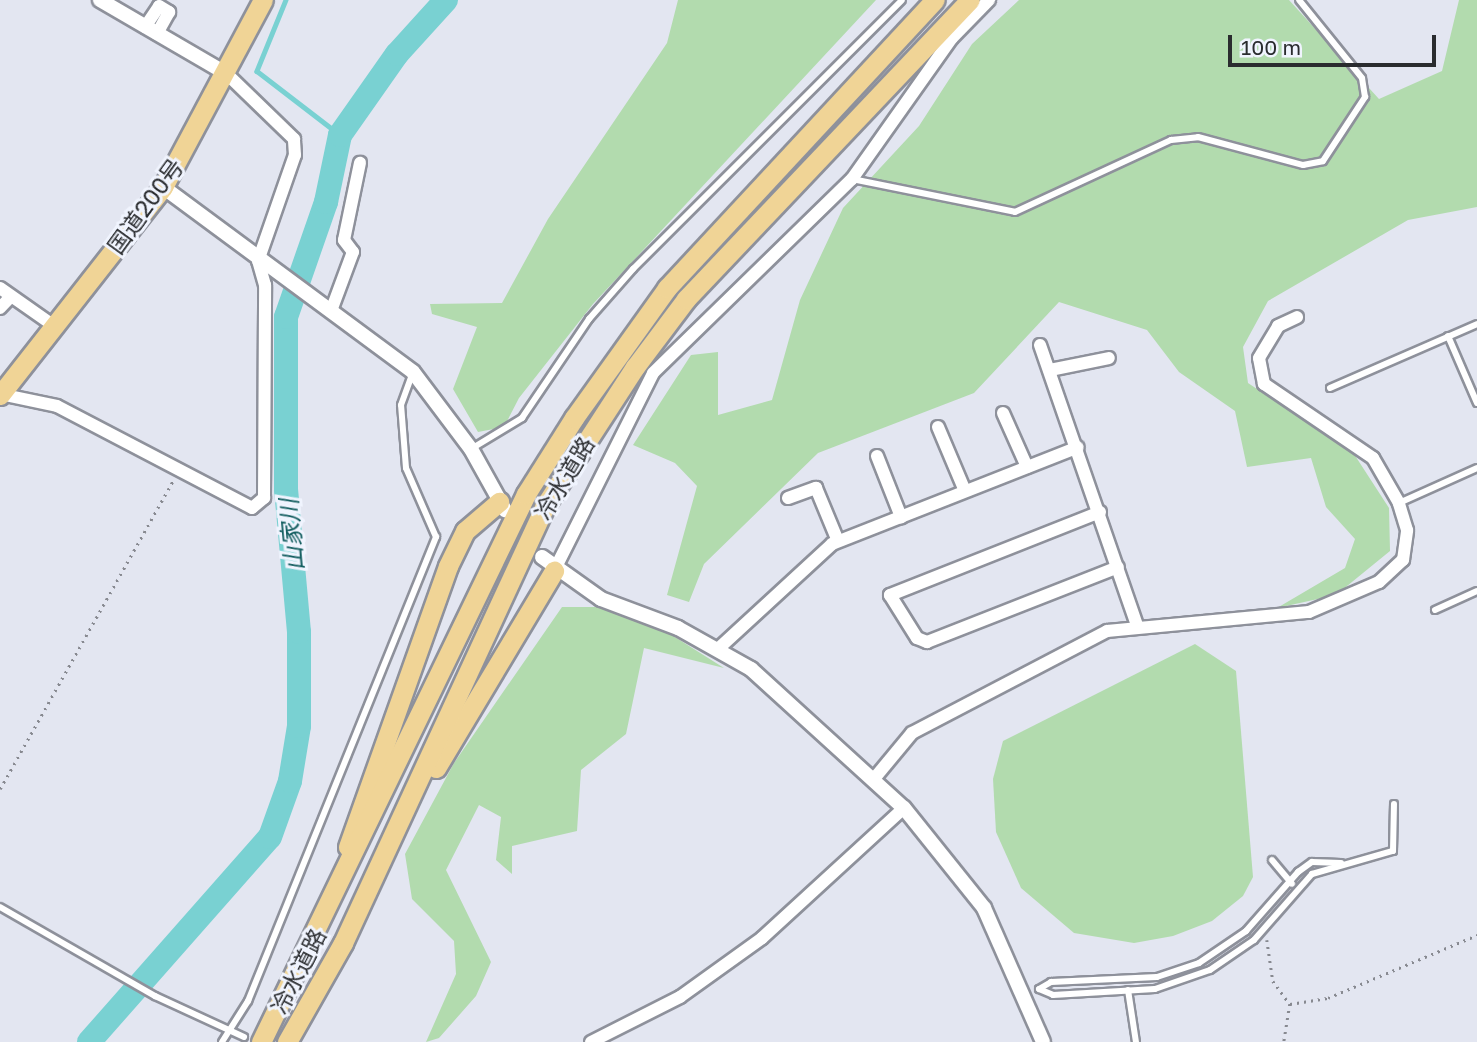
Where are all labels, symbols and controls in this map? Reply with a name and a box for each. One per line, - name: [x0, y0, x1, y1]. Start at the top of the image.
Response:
- scale bar: [1232, 21, 1440, 65]
- text: 100 m: [1241, 34, 1301, 60]
- street label: 国道200号: [101, 153, 189, 259]
- street label: 冷水道路: [528, 431, 600, 525]
- water label: 山家川: [274, 498, 308, 572]
- street label: 冷水道路: [265, 924, 331, 1018]

